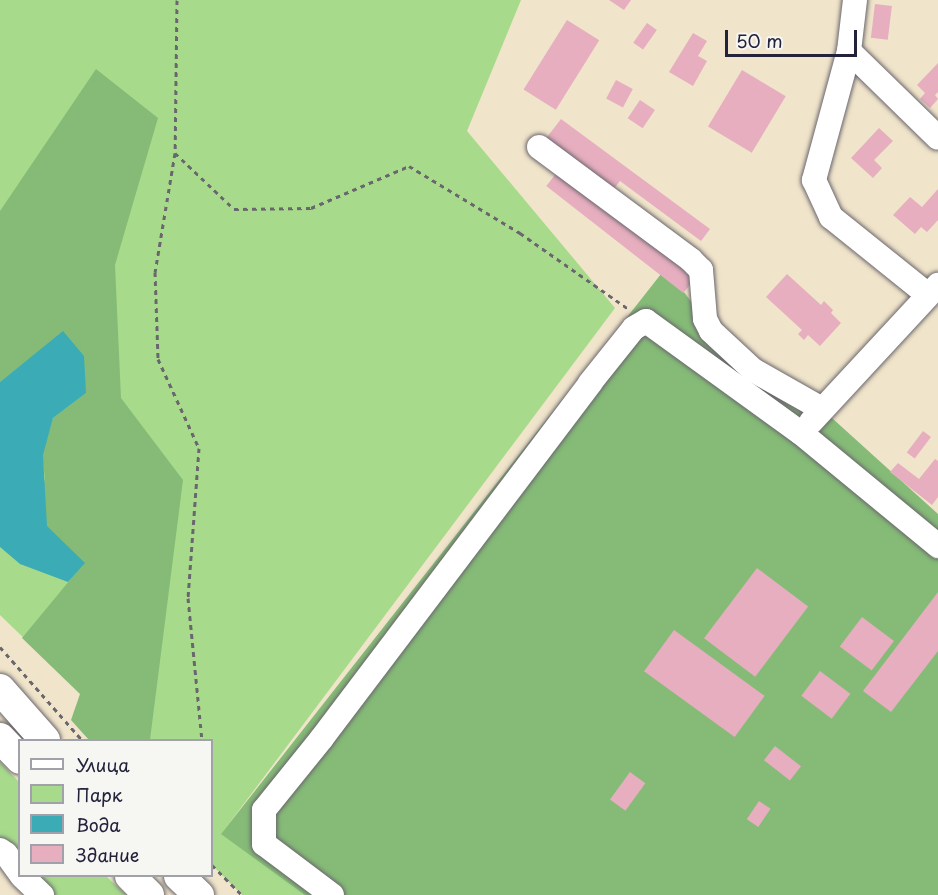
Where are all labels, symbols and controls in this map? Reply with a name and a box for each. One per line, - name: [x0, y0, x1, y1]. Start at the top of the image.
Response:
- scale bar: [728, 18, 860, 56]
- text: 50 m: [736, 27, 783, 54]
- legend: [18, 739, 213, 877]
- text: Улица: [76, 751, 130, 778]
- text: Парк: [76, 781, 122, 808]
- text: Вода: [76, 811, 121, 838]
- text: Здание: [76, 841, 139, 868]

